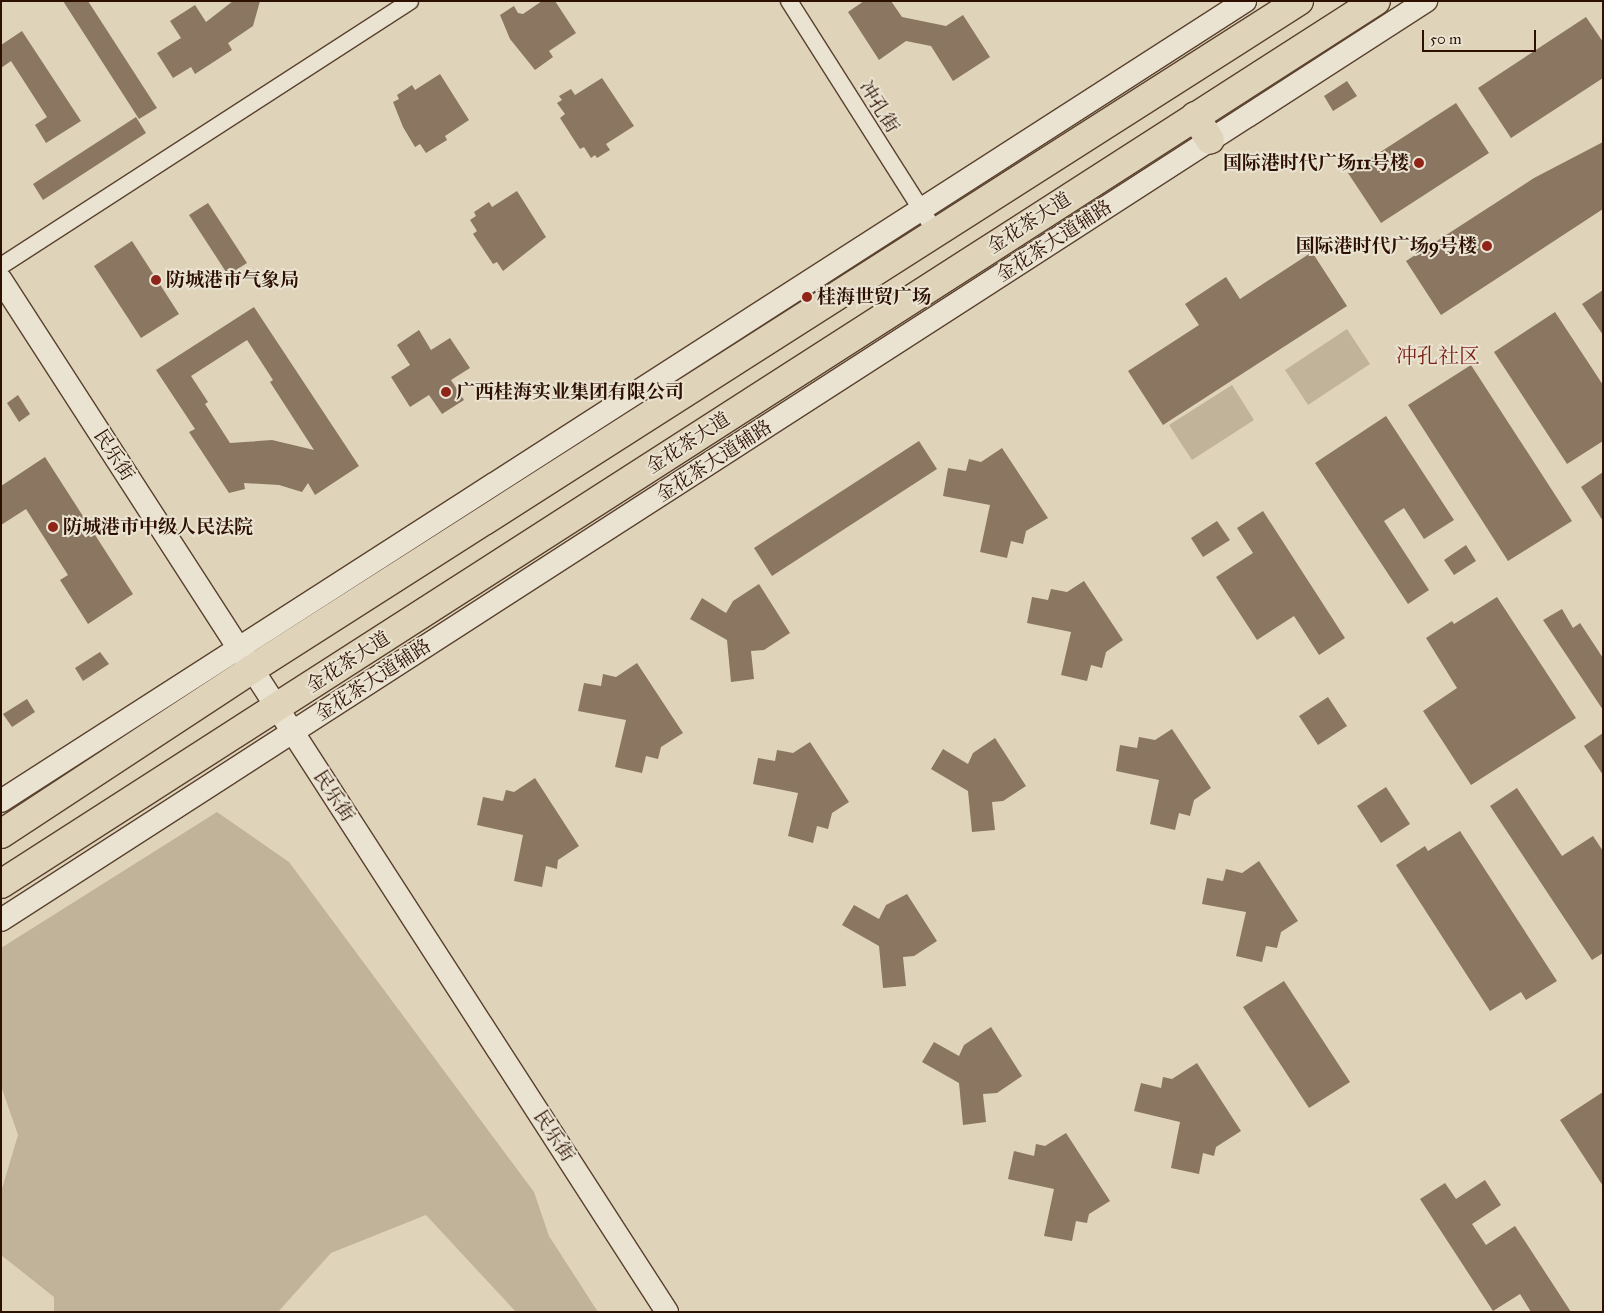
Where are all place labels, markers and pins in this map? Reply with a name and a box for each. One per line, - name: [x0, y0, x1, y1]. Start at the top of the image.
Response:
- place label: 国际港时代广场11号楼: [1223, 152, 1409, 174]
- marker: 国际港时代广场11号楼: [1413, 157, 1425, 169]
- place label: 国际港时代广场9号楼: [1296, 235, 1477, 257]
- marker: 国际港时代广场9号楼: [1481, 240, 1493, 252]
- place label: 防城港市气象局: [166, 269, 299, 291]
- marker: 防城港市气象局: [150, 274, 162, 286]
- place label: 桂海世贸广场: [817, 286, 931, 308]
- marker: 桂海世贸广场: [801, 291, 813, 303]
- place label: 广西桂海实业集团有限公司: [456, 381, 684, 403]
- marker: 广西桂海实业集团有限公司: [440, 386, 452, 398]
- place label: 防城港市中级人民法院: [63, 516, 253, 538]
- marker: 防城港市中级人民法院: [47, 521, 59, 533]

